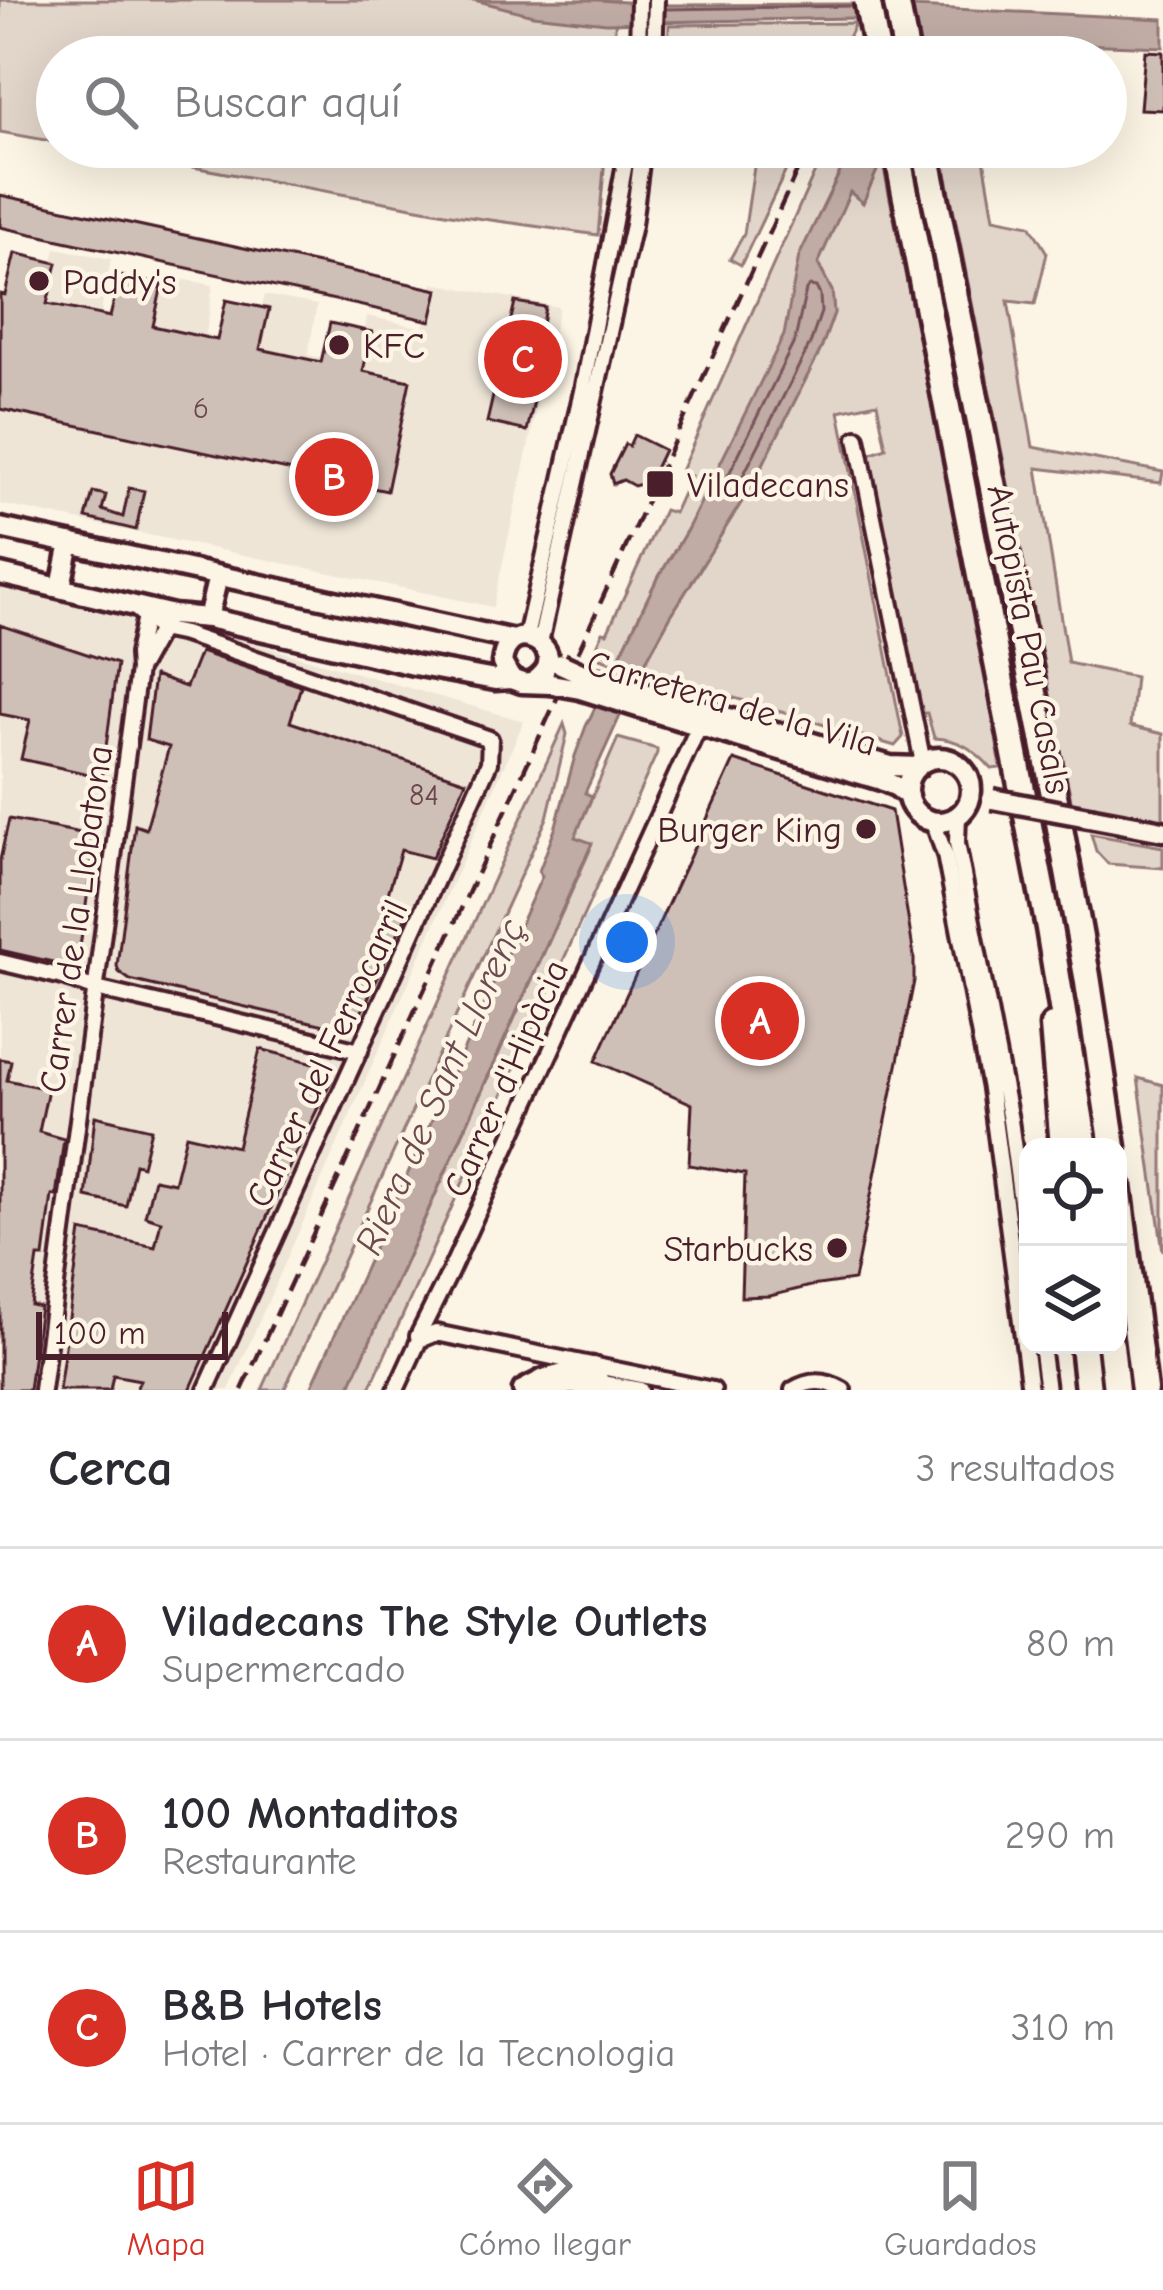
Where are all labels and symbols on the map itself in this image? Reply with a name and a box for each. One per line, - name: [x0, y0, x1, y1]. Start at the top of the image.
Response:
- place label: Paddy's: [63, 262, 177, 303]
- marker: Paddy's: [26, 268, 52, 294]
- pin: C: [484, 314, 562, 404]
- place label: KFC: [363, 326, 425, 367]
- marker: KFC: [326, 332, 352, 358]
- house number: 6: [193, 391, 209, 426]
- pin: B: [295, 432, 373, 522]
- place label: Viladecans: [687, 465, 849, 506]
- marker: Viladecans: [644, 468, 676, 500]
- street label: Autopista Pau Casals: [978, 481, 1079, 797]
- street label: Carretera de la Vila: [582, 642, 881, 764]
- street label: Carrer de la Llobatona: [32, 743, 121, 1095]
- house number: 84: [409, 778, 439, 813]
- place label: Burger King: [657, 810, 842, 851]
- marker: Burger King: [853, 816, 879, 842]
- street label: Carrer del Ferrocarril: [238, 893, 417, 1214]
- water label: Riera de Sant Llorenç: [346, 911, 535, 1262]
- your location: [597, 912, 657, 972]
- street label: Carrer d'Hipàcia: [436, 954, 577, 1203]
- pin: A: [721, 976, 799, 1066]
- place label: Starbucks: [664, 1229, 813, 1270]
- marker: Starbucks: [824, 1235, 850, 1261]
- scale bar: [36, 1306, 228, 1359]

